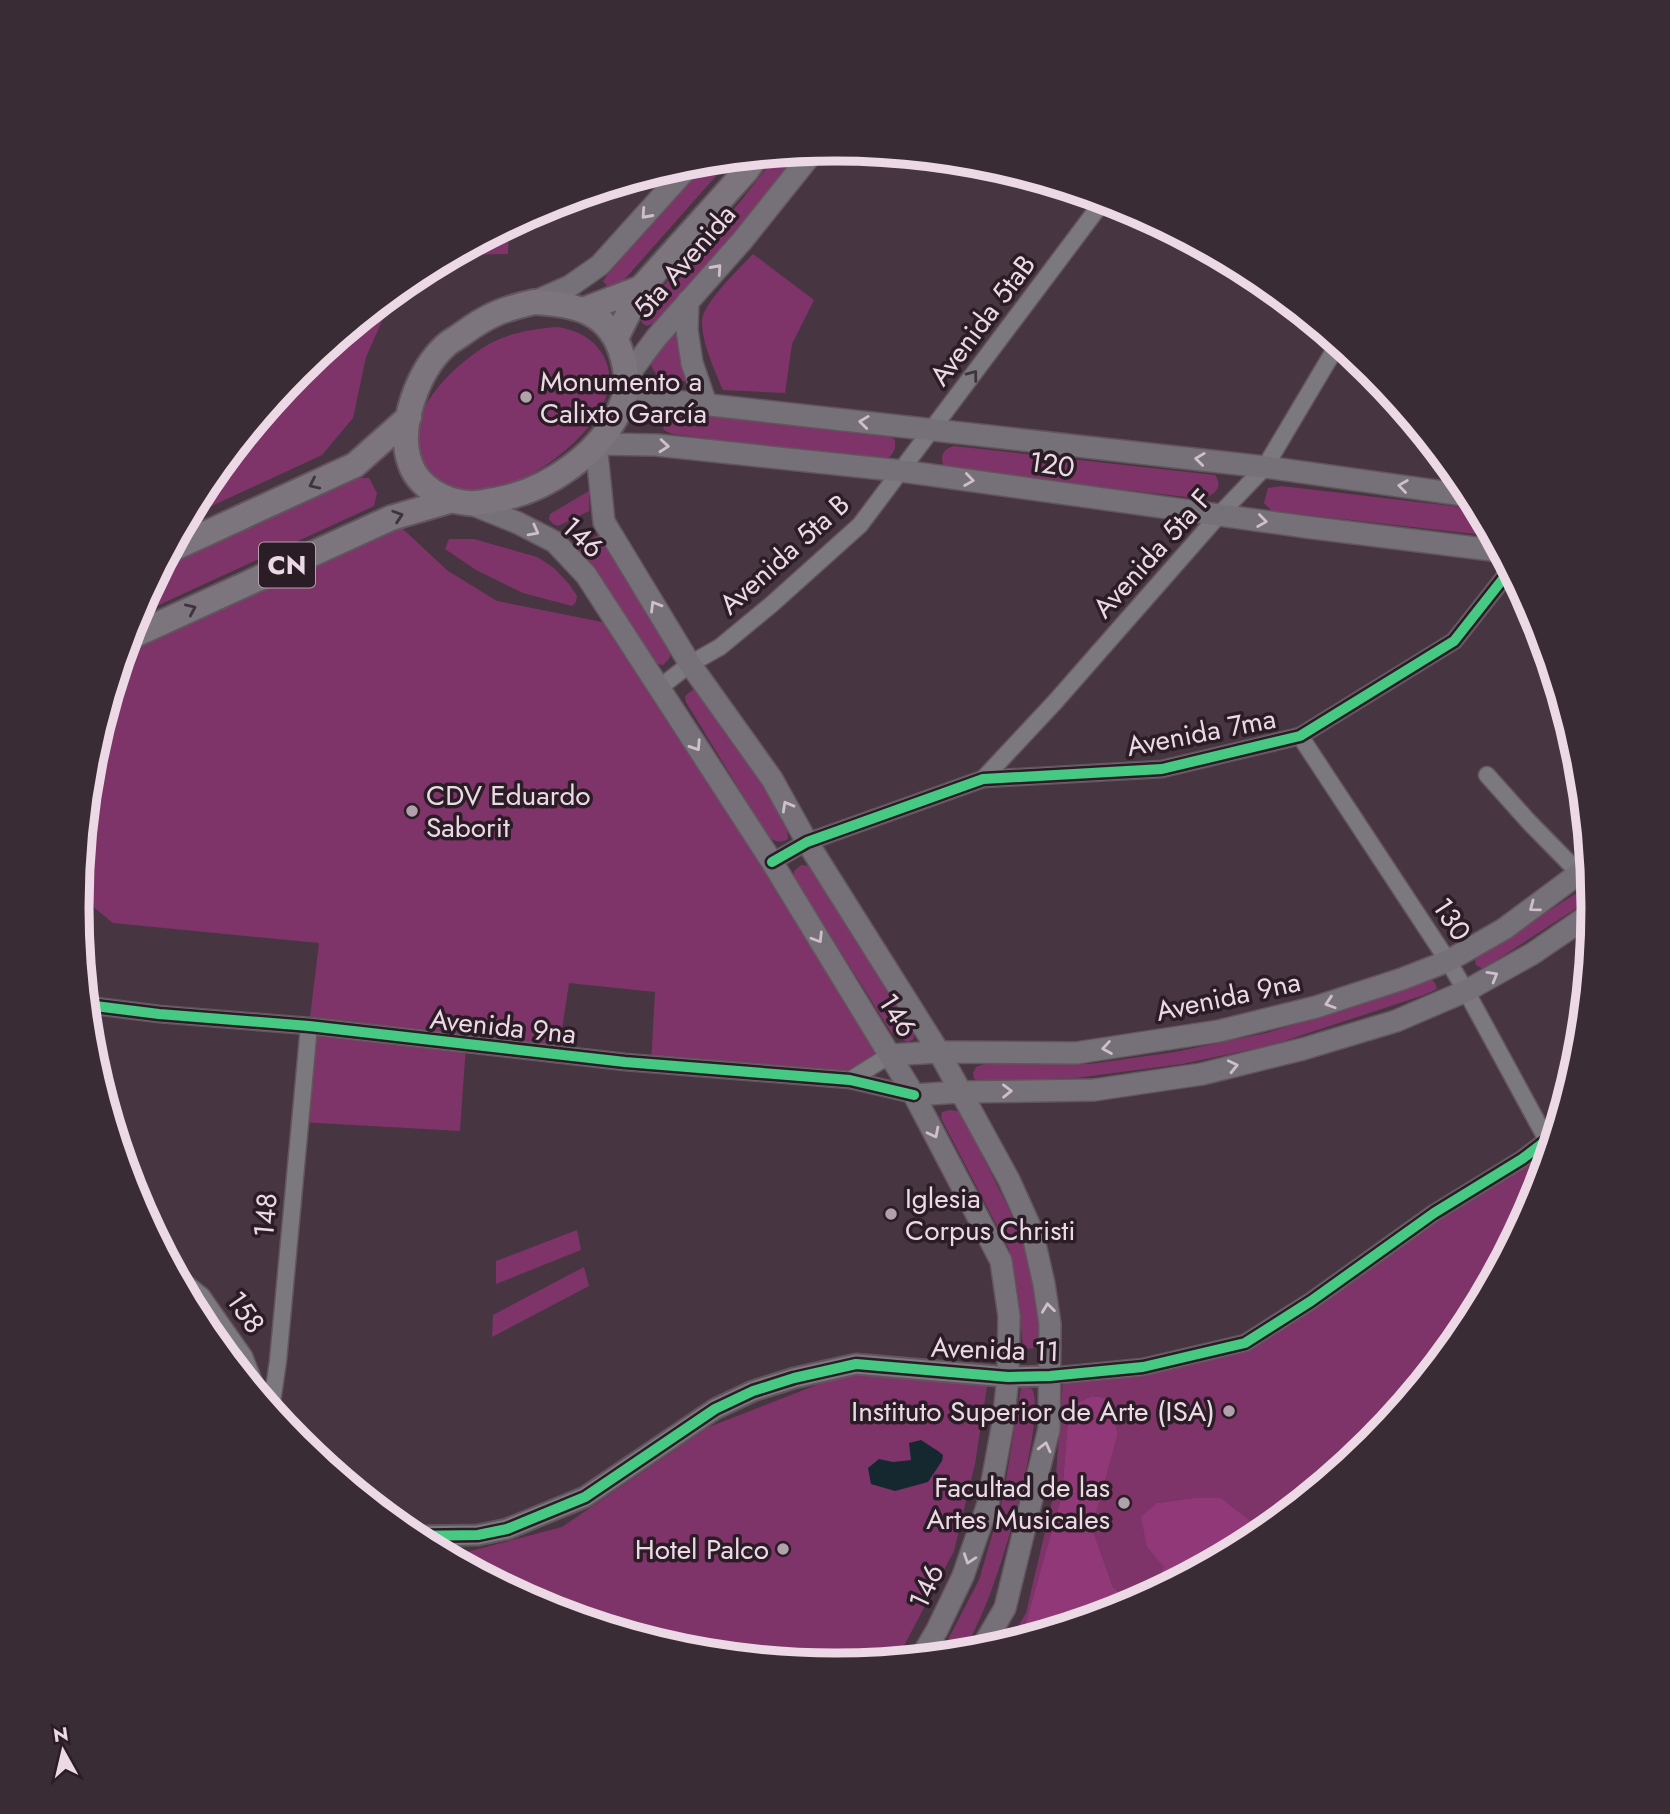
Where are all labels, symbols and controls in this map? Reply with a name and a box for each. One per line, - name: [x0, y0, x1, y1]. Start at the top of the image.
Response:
- street label: 5ta Avenida: [623, 195, 746, 327]
- one-way arrow: [642, 206, 654, 219]
- street label: Avenida 5taB: [919, 246, 1045, 394]
- one-way arrow: [709, 264, 721, 277]
- place label: Monumento a Calixto García: [540, 361, 707, 434]
- one-way arrow: [964, 371, 977, 383]
- marker: Monumento a Calixto García: [518, 389, 534, 405]
- one-way arrow: [858, 415, 870, 430]
- one-way arrow: [659, 438, 670, 453]
- street label: 120: [1027, 441, 1077, 488]
- one-way arrow: [1194, 452, 1205, 467]
- one-way arrow: [963, 472, 975, 487]
- one-way arrow: [309, 476, 321, 490]
- one-way arrow: [1397, 479, 1409, 494]
- street label: Avenida 5ta F: [1083, 480, 1222, 627]
- street label: Avenida 5ta B: [710, 485, 859, 624]
- street label: 146: [552, 507, 613, 568]
- one-way arrow: [391, 510, 404, 524]
- one-way arrow: [1257, 514, 1268, 529]
- one-way arrow: [527, 523, 539, 537]
- road number: CN: [259, 542, 315, 587]
- one-way arrow: [650, 601, 663, 614]
- one-way arrow: [183, 603, 196, 617]
- street label: Avenida 7ma: [1123, 698, 1279, 767]
- one-way arrow: [687, 738, 700, 751]
- place label: CDV Eduardo Saborit: [426, 775, 591, 848]
- one-way arrow: [782, 801, 795, 814]
- marker: CDV Eduardo Saborit: [404, 803, 420, 819]
- street label: 130: [1422, 889, 1481, 949]
- one-way arrow: [1529, 898, 1542, 911]
- one-way arrow: [809, 930, 822, 943]
- street label: Avenida 9na: [1152, 961, 1304, 1032]
- one-way arrow: [1485, 971, 1498, 984]
- street label: 146: [868, 985, 927, 1045]
- one-way arrow: [1324, 995, 1336, 1009]
- street label: Avenida 9na: [428, 998, 578, 1055]
- one-way arrow: [1101, 1040, 1113, 1055]
- one-way arrow: [1226, 1060, 1238, 1074]
- one-way arrow: [1002, 1084, 1013, 1099]
- one-way arrow: [926, 1126, 939, 1138]
- place label: Iglesia Corpus Christi: [905, 1178, 1075, 1251]
- street label: 148: [243, 1191, 288, 1239]
- marker: Iglesia Corpus Christi: [883, 1206, 899, 1222]
- street label: 158: [216, 1283, 275, 1342]
- one-way arrow: [1040, 1302, 1055, 1314]
- street label: Avenida 11: [930, 1327, 1060, 1372]
- place label: Instituto Superior de Arte (ISA): [851, 1391, 1215, 1432]
- marker: Instituto Superior de Arte (ISA): [1221, 1403, 1237, 1419]
- one-way arrow: [1037, 1441, 1051, 1453]
- place label: Facultad de las Artes Musicales: [926, 1467, 1110, 1540]
- marker: Facultad de las Artes Musicales: [1116, 1495, 1132, 1511]
- place label: Hotel Palco: [635, 1529, 769, 1570]
- marker: Hotel Palco: [775, 1541, 791, 1557]
- one-way arrow: [963, 1553, 977, 1565]
- street label: 146: [898, 1557, 955, 1615]
- north arrow: [28, 1716, 98, 1786]
- text: N: [51, 1720, 70, 1749]

